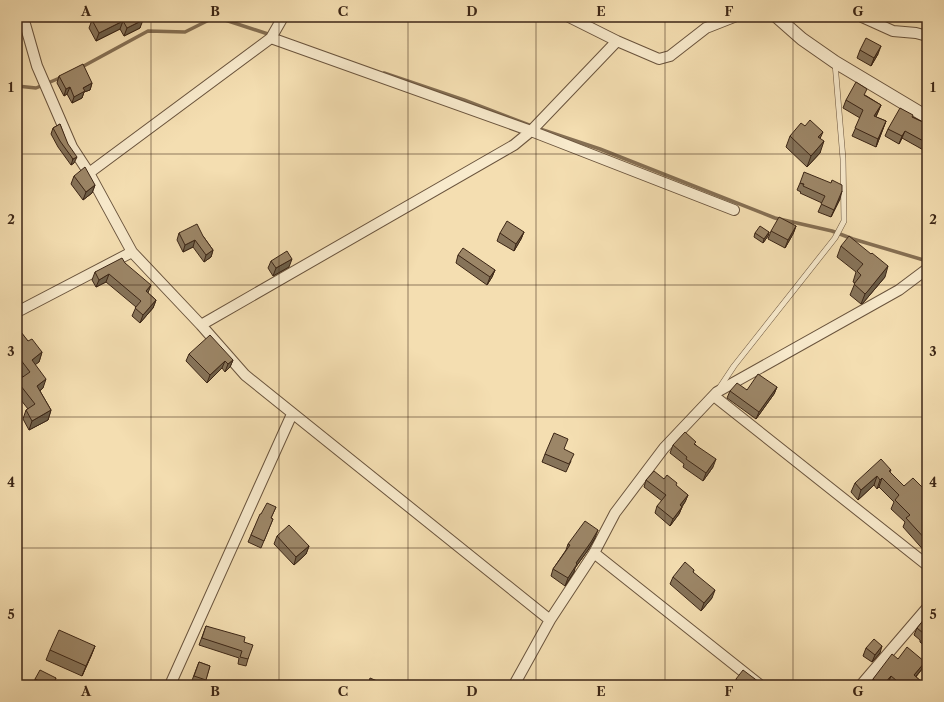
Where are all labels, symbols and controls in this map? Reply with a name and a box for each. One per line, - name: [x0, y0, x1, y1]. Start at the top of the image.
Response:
- text: A: [80, 3, 92, 19]
- text: B: [210, 3, 220, 19]
- text: C: [338, 3, 348, 19]
- text: D: [466, 3, 478, 19]
- text: E: [596, 3, 606, 19]
- text: F: [725, 3, 734, 19]
- text: G: [852, 3, 864, 19]
- text: 1: [8, 79, 14, 95]
- text: 1: [930, 79, 936, 95]
- text: 2: [7, 211, 15, 227]
- text: 2: [929, 211, 937, 227]
- text: 3: [7, 343, 15, 359]
- text: 3: [929, 343, 937, 359]
- text: 4: [7, 474, 15, 490]
- text: 4: [929, 474, 937, 490]
- text: 5: [7, 606, 15, 622]
- text: 5: [929, 606, 937, 622]
- text: A: [80, 683, 92, 699]
- text: B: [210, 683, 220, 699]
- text: C: [338, 683, 348, 699]
- text: D: [466, 683, 478, 699]
- text: E: [596, 683, 606, 699]
- text: F: [725, 683, 734, 699]
- text: G: [852, 683, 864, 699]

